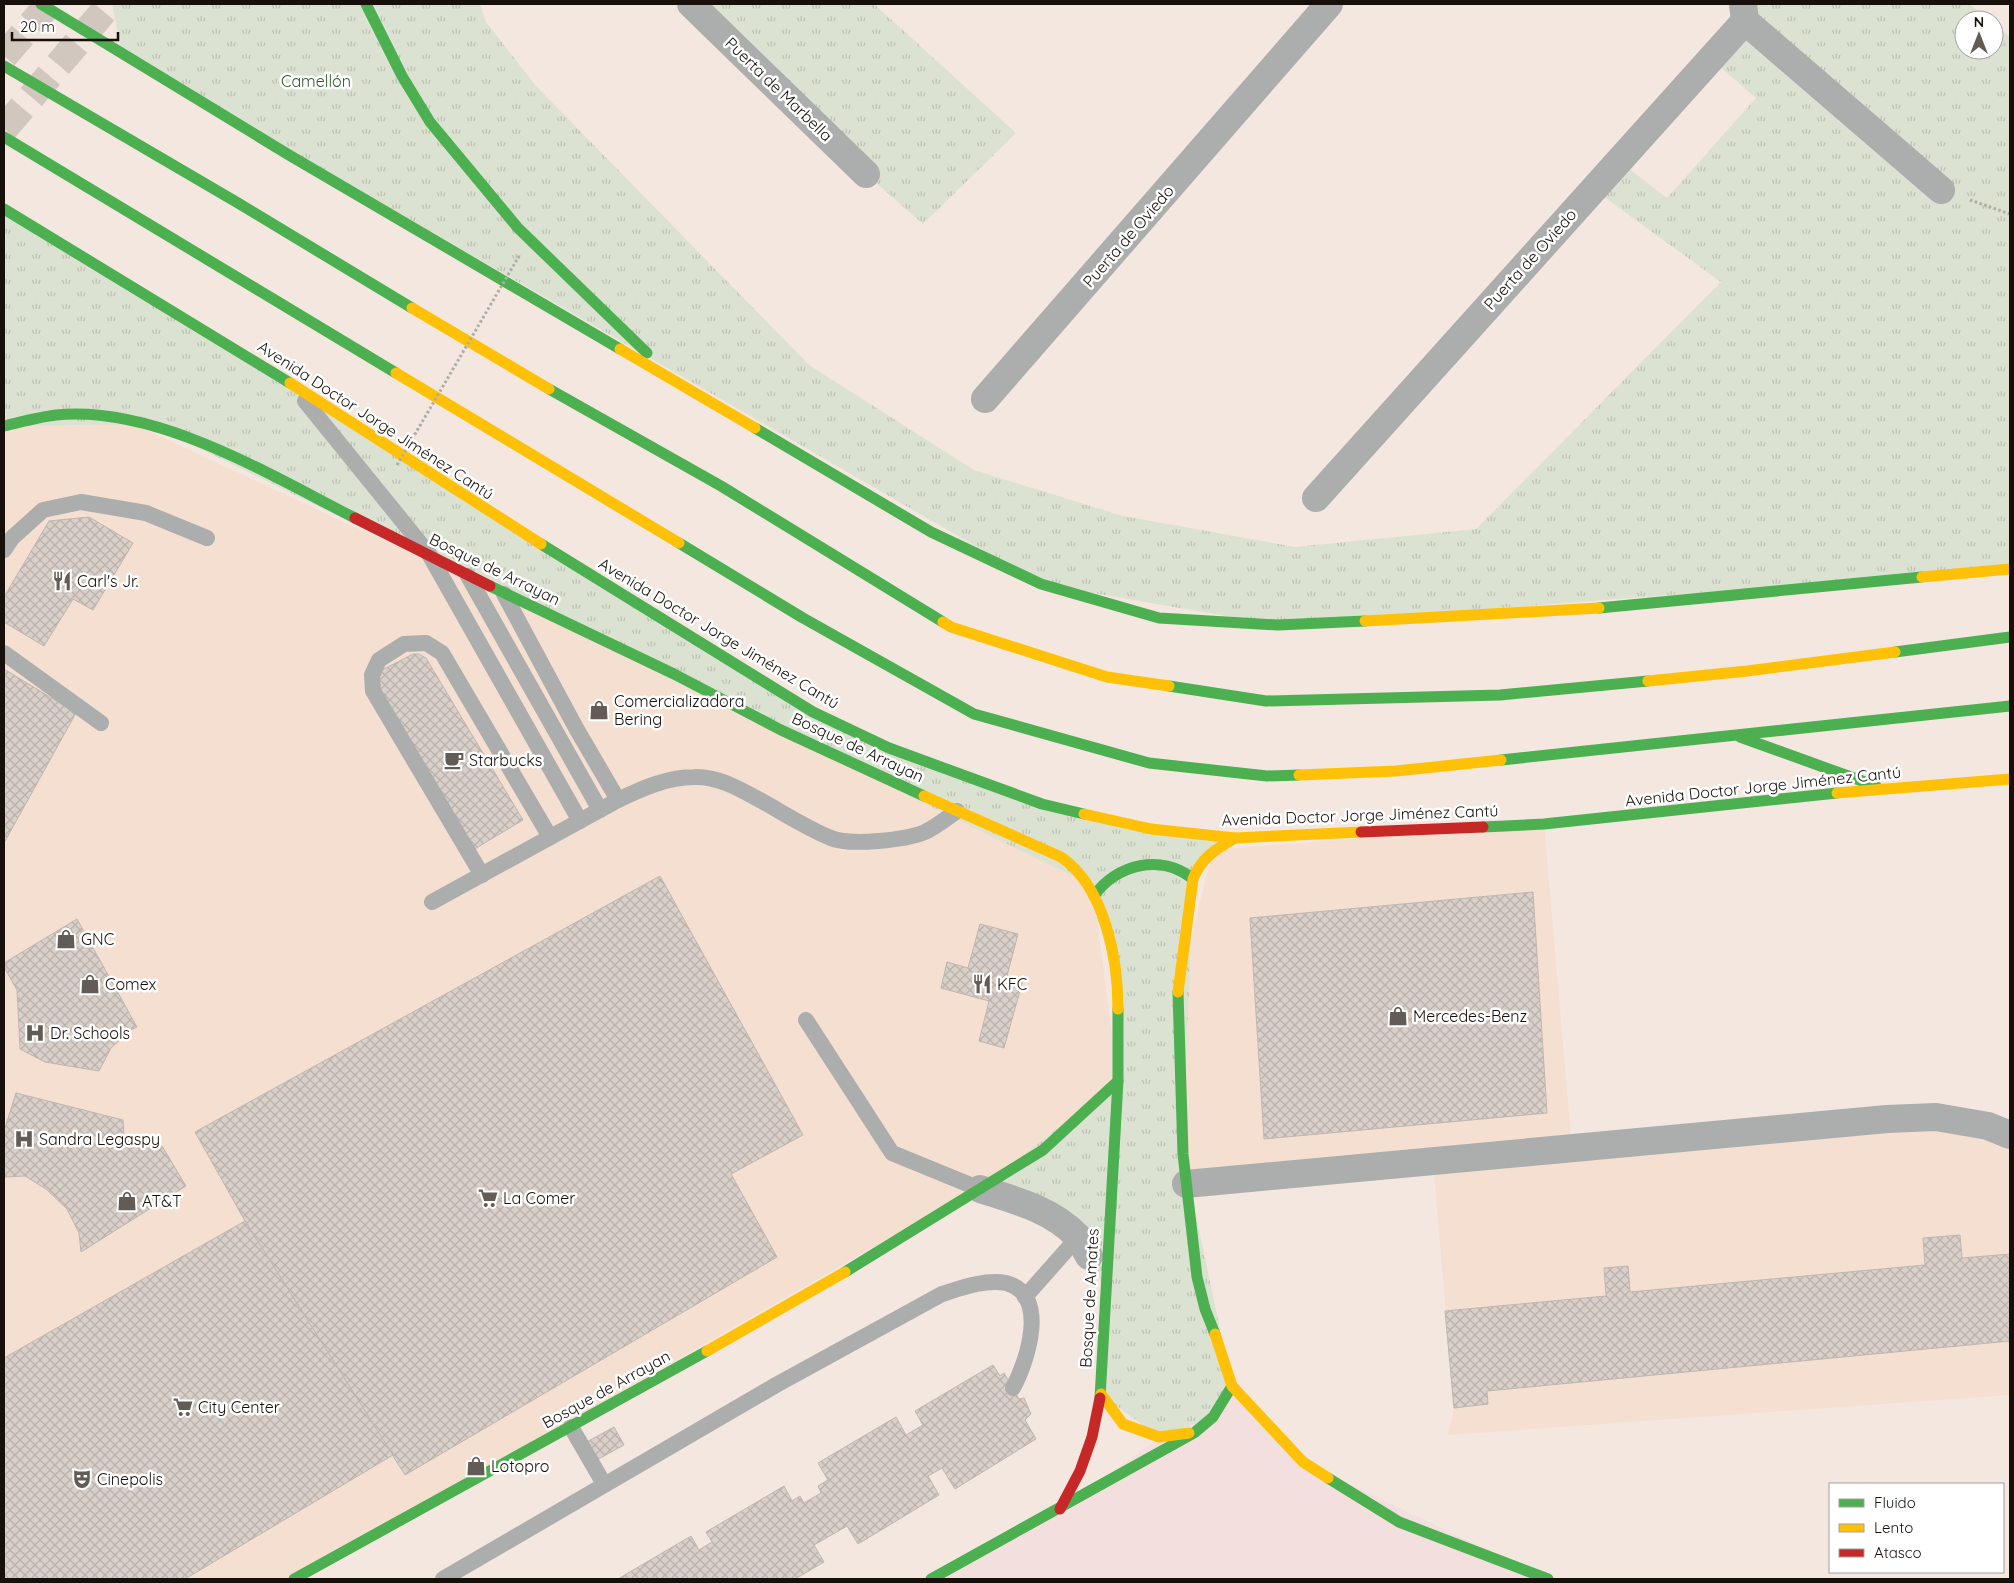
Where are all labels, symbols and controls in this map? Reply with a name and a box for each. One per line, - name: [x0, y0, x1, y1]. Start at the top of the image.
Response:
- scale bar: [12, 10, 119, 42]
- north arrow: [1954, 10, 2004, 60]
- text: N: [1974, 13, 1984, 31]
- text: 20 m: [20, 17, 55, 36]
- street label: Puerta de Marbella: [721, 33, 837, 145]
- park label: Camellón: [281, 71, 351, 91]
- street label: Puerta de Oviedo: [1078, 181, 1178, 291]
- street label: Puerta de Oviedo: [1479, 204, 1581, 314]
- street label: Avenida Doctor Jorge Jiménez Cantú: [254, 336, 498, 504]
- street label: Bosque de Arrayan: [426, 529, 564, 609]
- street label: Avenida Doctor Jorge Jiménez Cantú: [595, 553, 843, 713]
- restaurant icon: Carl's Jr.: [51, 570, 73, 592]
- place label: Carl's Jr.: [77, 571, 139, 591]
- place label: Comercializadora Bering: [614, 691, 744, 729]
- shop icon: Comercializadora Bering: [588, 699, 610, 721]
- street label: Bosque de Arrayan: [789, 708, 927, 786]
- cafe icon: Starbucks: [443, 749, 465, 771]
- place label: Starbucks: [469, 750, 542, 770]
- street label: Avenida Doctor Jorge Jiménez Cantú: [1624, 762, 1902, 810]
- street label: Avenida Doctor Jorge Jiménez Cantú: [1221, 800, 1499, 830]
- shop icon: GNC: [55, 928, 77, 950]
- place label: GNC: [81, 929, 114, 949]
- shop icon: Comex: [79, 973, 101, 995]
- restaurant icon: KFC: [971, 973, 993, 995]
- place label: Comex: [105, 974, 157, 994]
- place label: KFC: [997, 974, 1027, 994]
- shop icon: Mercedes-Benz: [1387, 1005, 1409, 1027]
- place label: Mercedes-Benz: [1413, 1006, 1527, 1026]
- hospital icon: Dr. Schools: [24, 1022, 46, 1044]
- place label: Dr. Schools: [50, 1023, 130, 1043]
- hospital icon: Sandra Legaspy: [13, 1128, 35, 1150]
- place label: Sandra Legaspy: [39, 1129, 160, 1149]
- supermarket icon: La Comer: [477, 1187, 499, 1209]
- place label: La Comer: [503, 1188, 575, 1208]
- shop icon: AT&T: [116, 1190, 138, 1212]
- place label: AT&T: [142, 1191, 182, 1211]
- street label: Bosque de Amates: [1075, 1228, 1103, 1368]
- street label: Bosque de Arrayan: [539, 1346, 673, 1432]
- supermarket icon: City Center: [172, 1396, 194, 1418]
- place label: City Center: [198, 1397, 280, 1417]
- shop icon: Lotopro: [465, 1455, 487, 1477]
- place label: Lotopro: [491, 1456, 549, 1476]
- theatre icon: Cinepolis: [71, 1468, 93, 1490]
- place label: Cinepolis: [97, 1469, 163, 1489]
- legend: [1829, 1483, 2004, 1573]
- text: Fluido: [1874, 1493, 1916, 1512]
- text: Lento: [1874, 1518, 1913, 1537]
- text: Atasco: [1874, 1543, 1922, 1562]

